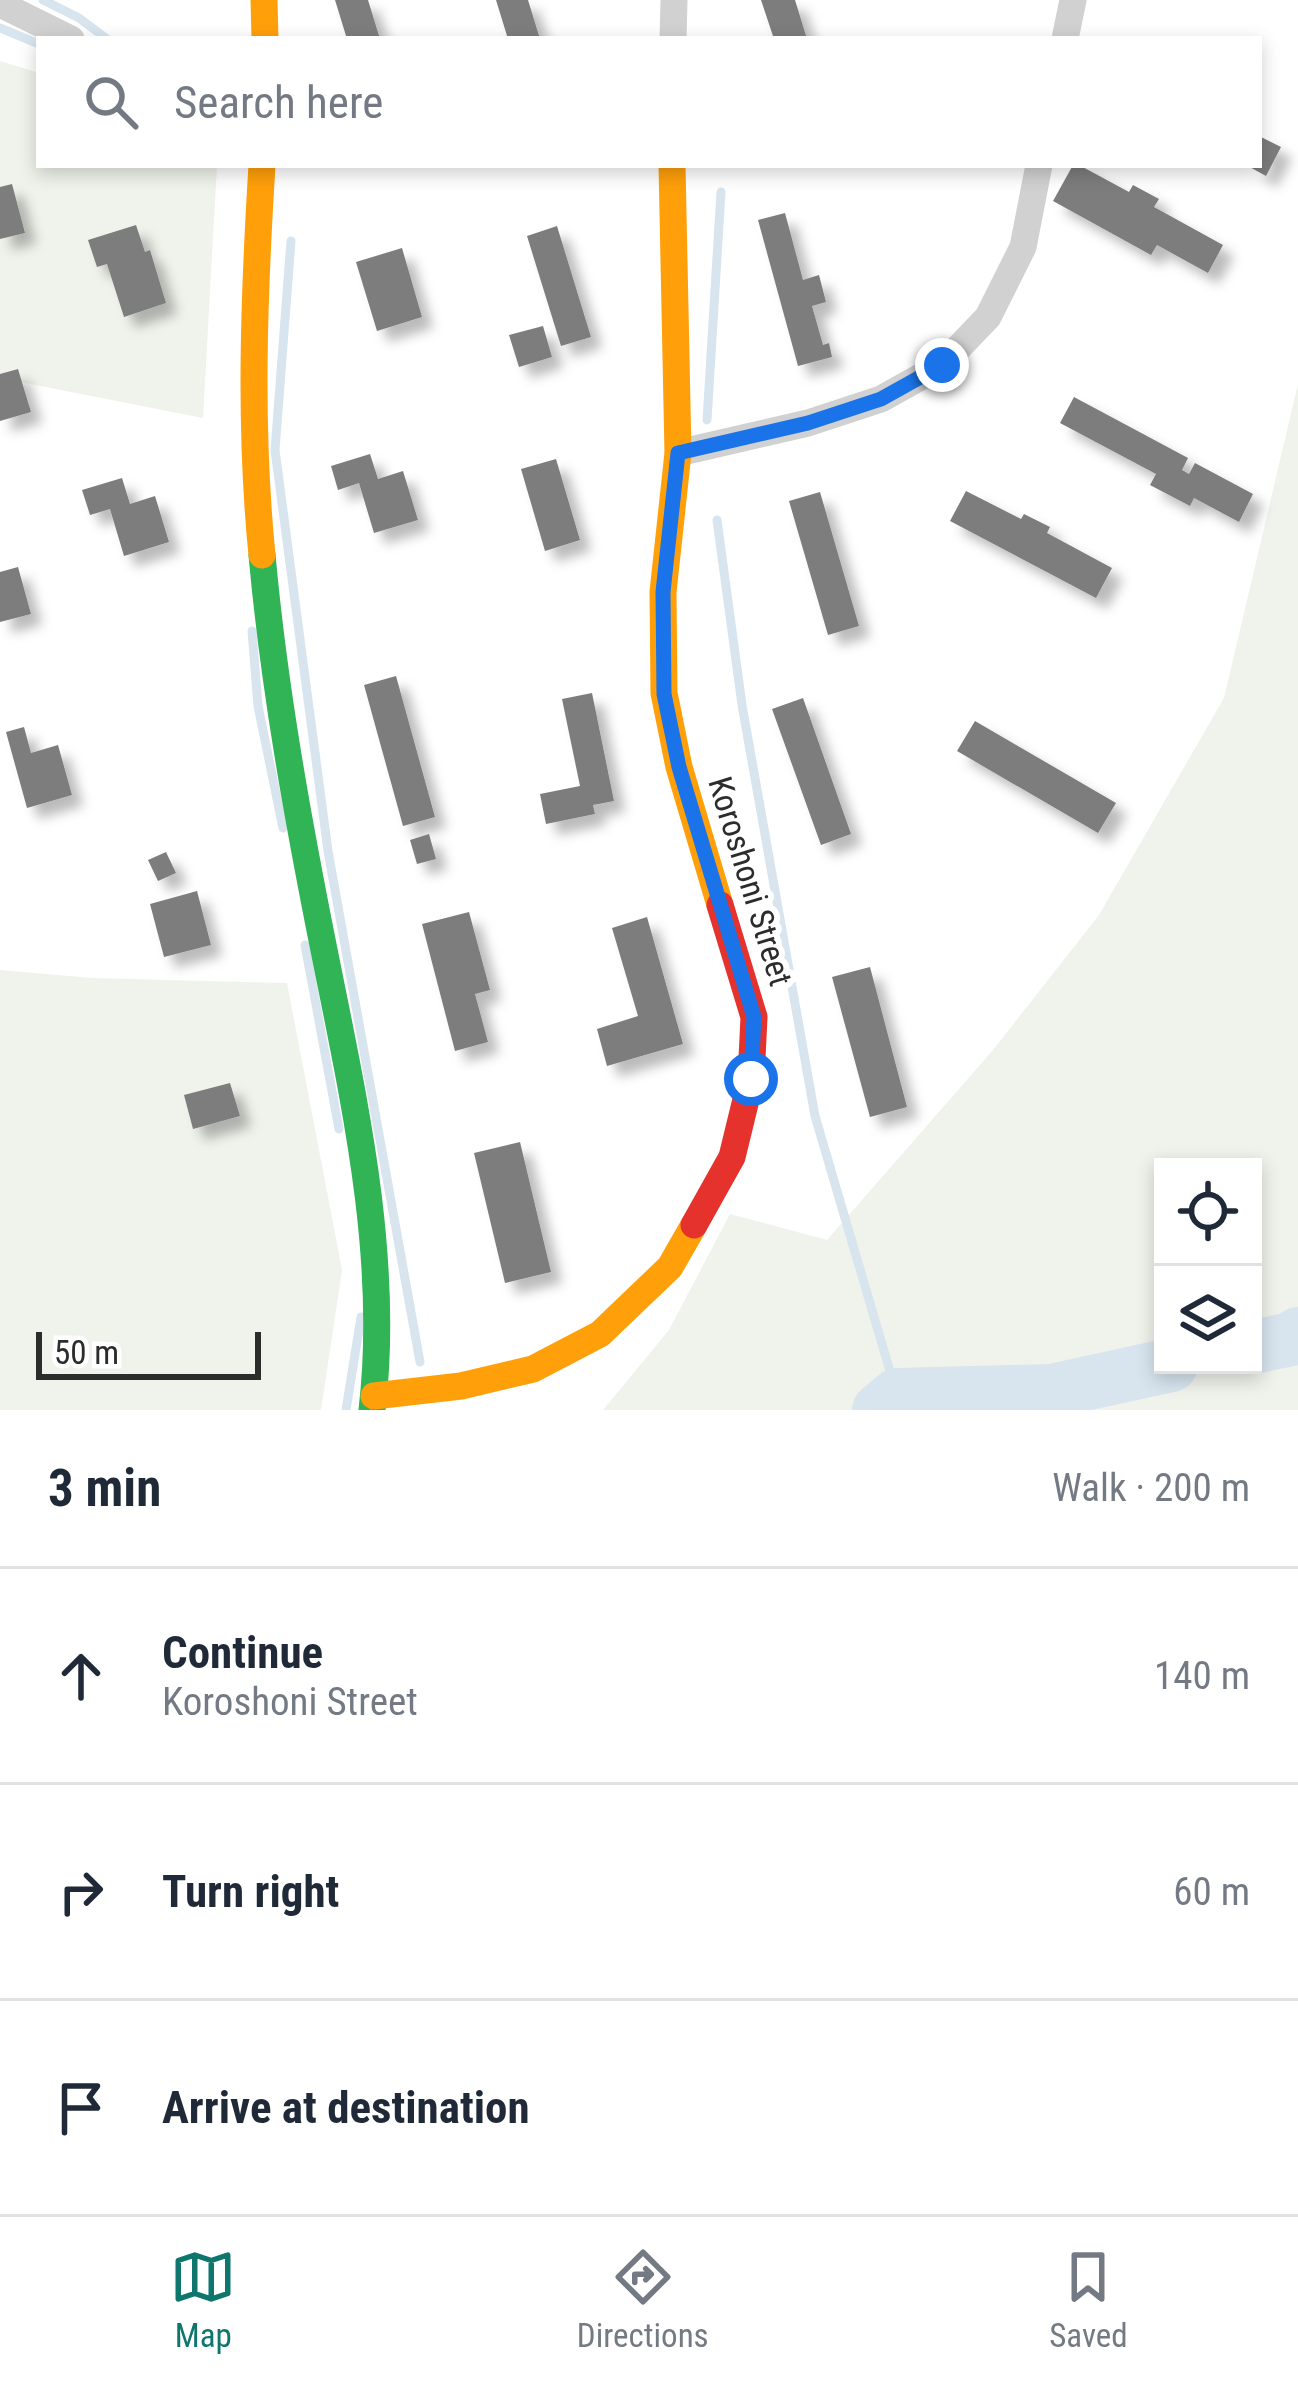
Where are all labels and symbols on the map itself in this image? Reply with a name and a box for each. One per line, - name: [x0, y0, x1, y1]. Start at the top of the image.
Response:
- route end: [915, 338, 969, 392]
- street label: Koroshoni Street: [700, 772, 801, 990]
- route start: [724, 1052, 778, 1106]
- scale bar: [36, 1326, 261, 1379]

